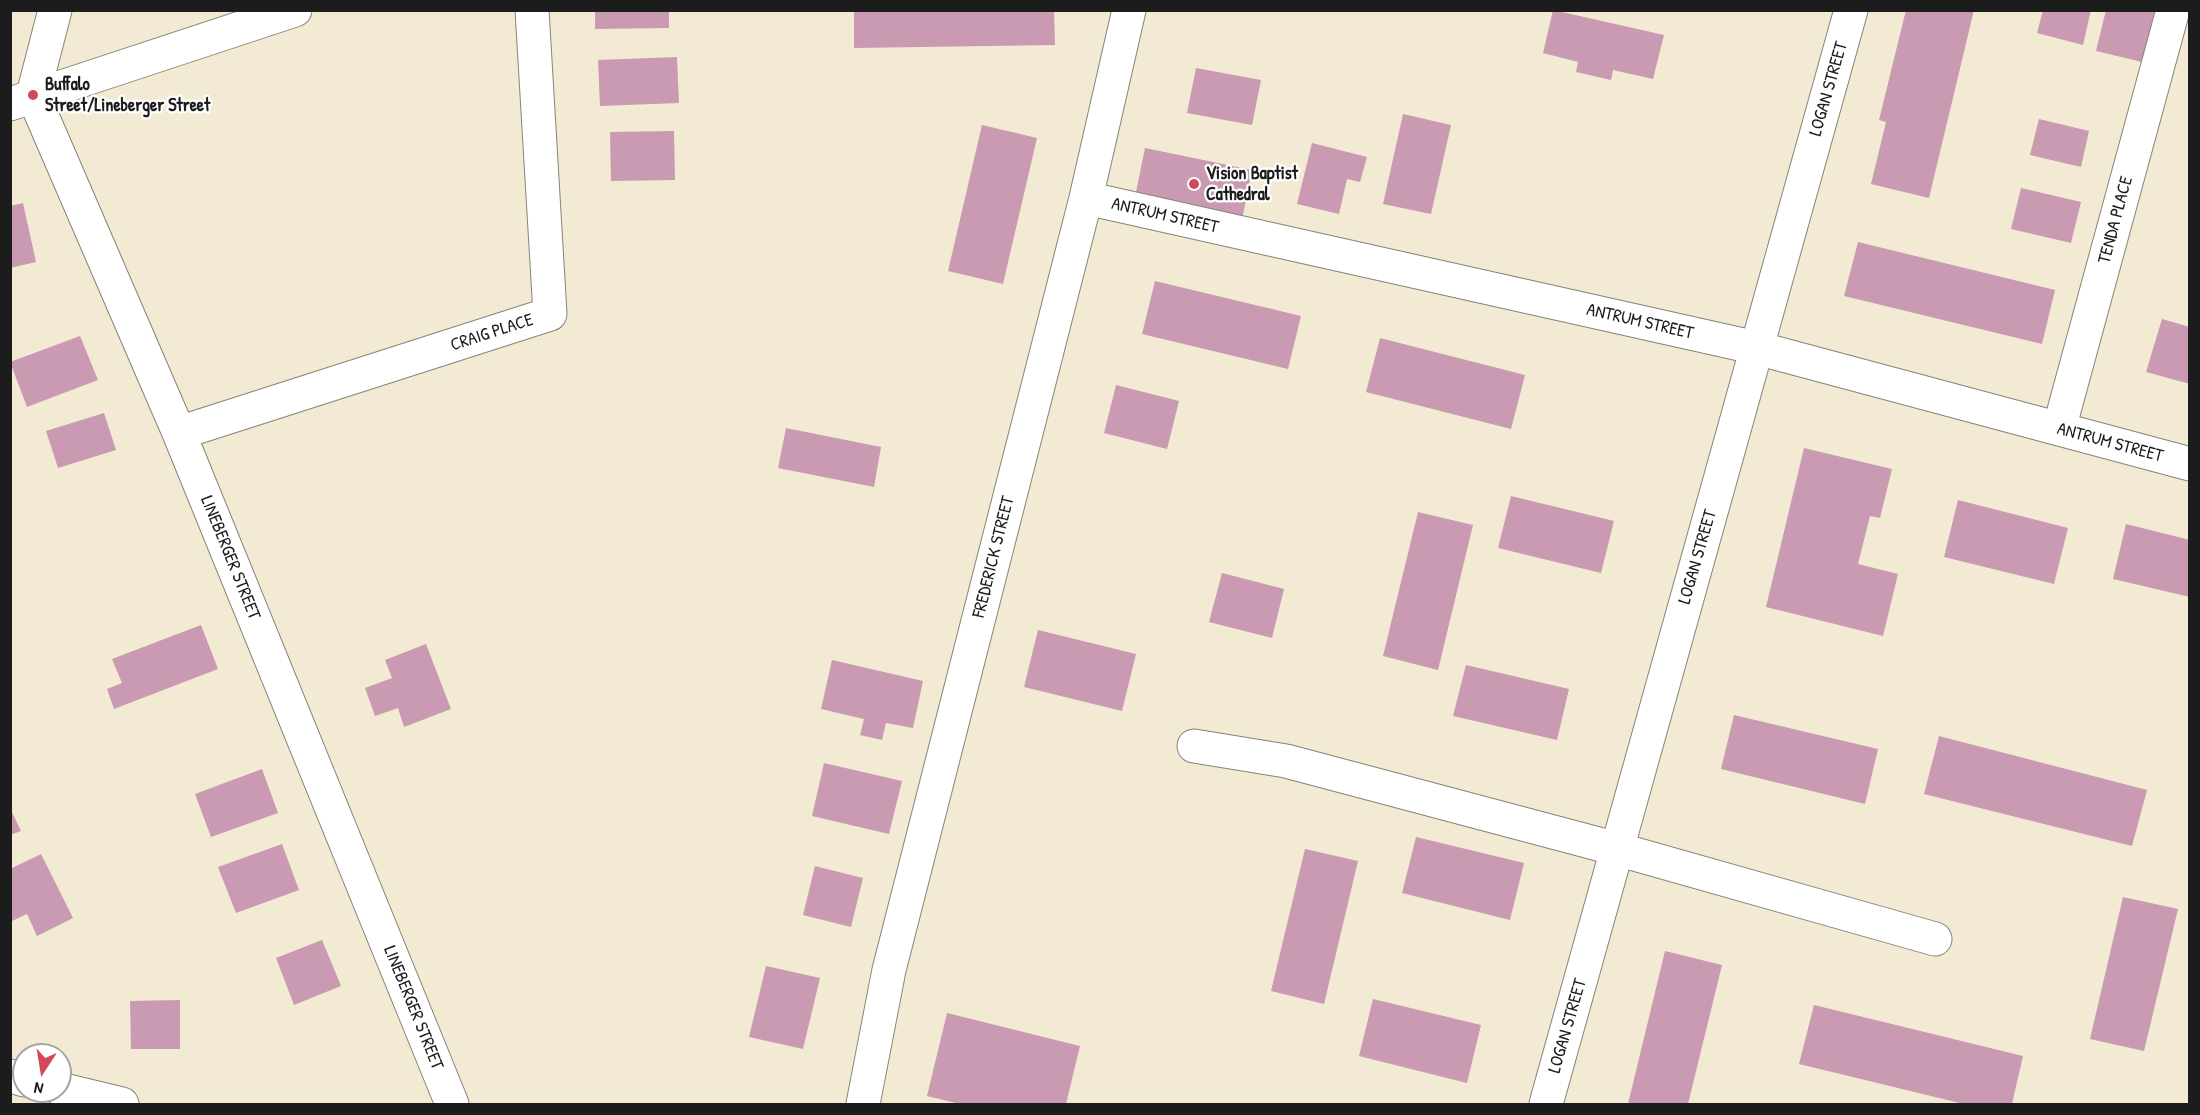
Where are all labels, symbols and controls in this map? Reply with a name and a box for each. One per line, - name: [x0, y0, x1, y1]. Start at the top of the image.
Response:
- street label: LOGAN STREET: [1805, 39, 1853, 139]
- place label: Buffalo Street/Lineberger Street: [45, 74, 210, 116]
- marker: Buffalo Street/Lineberger Street: [26, 88, 40, 102]
- place label: Vision Baptist Cathedral: [1206, 163, 1298, 206]
- street label: TENDA PLACE: [2094, 174, 2138, 266]
- marker: Vision Baptist Cathedral: [1187, 177, 1201, 191]
- street label: ANTRUM STREET: [1110, 193, 1220, 239]
- street label: ANTRUM STREET: [1585, 299, 1695, 345]
- street label: CRAIG PLACE: [448, 309, 536, 357]
- street label: ANTRUM STREET: [2055, 418, 2165, 468]
- street label: LINEBERGER STREET: [195, 493, 265, 623]
- street label: FREDERICK STREET: [968, 494, 1020, 620]
- street label: LOGAN STREET: [1674, 507, 1722, 607]
- street label: LINEBERGER STREET: [378, 943, 448, 1073]
- street label: LOGAN STREET: [1544, 976, 1592, 1076]
- north arrow: [12, 1043, 72, 1103]
- text: N: [32, 1077, 45, 1100]

